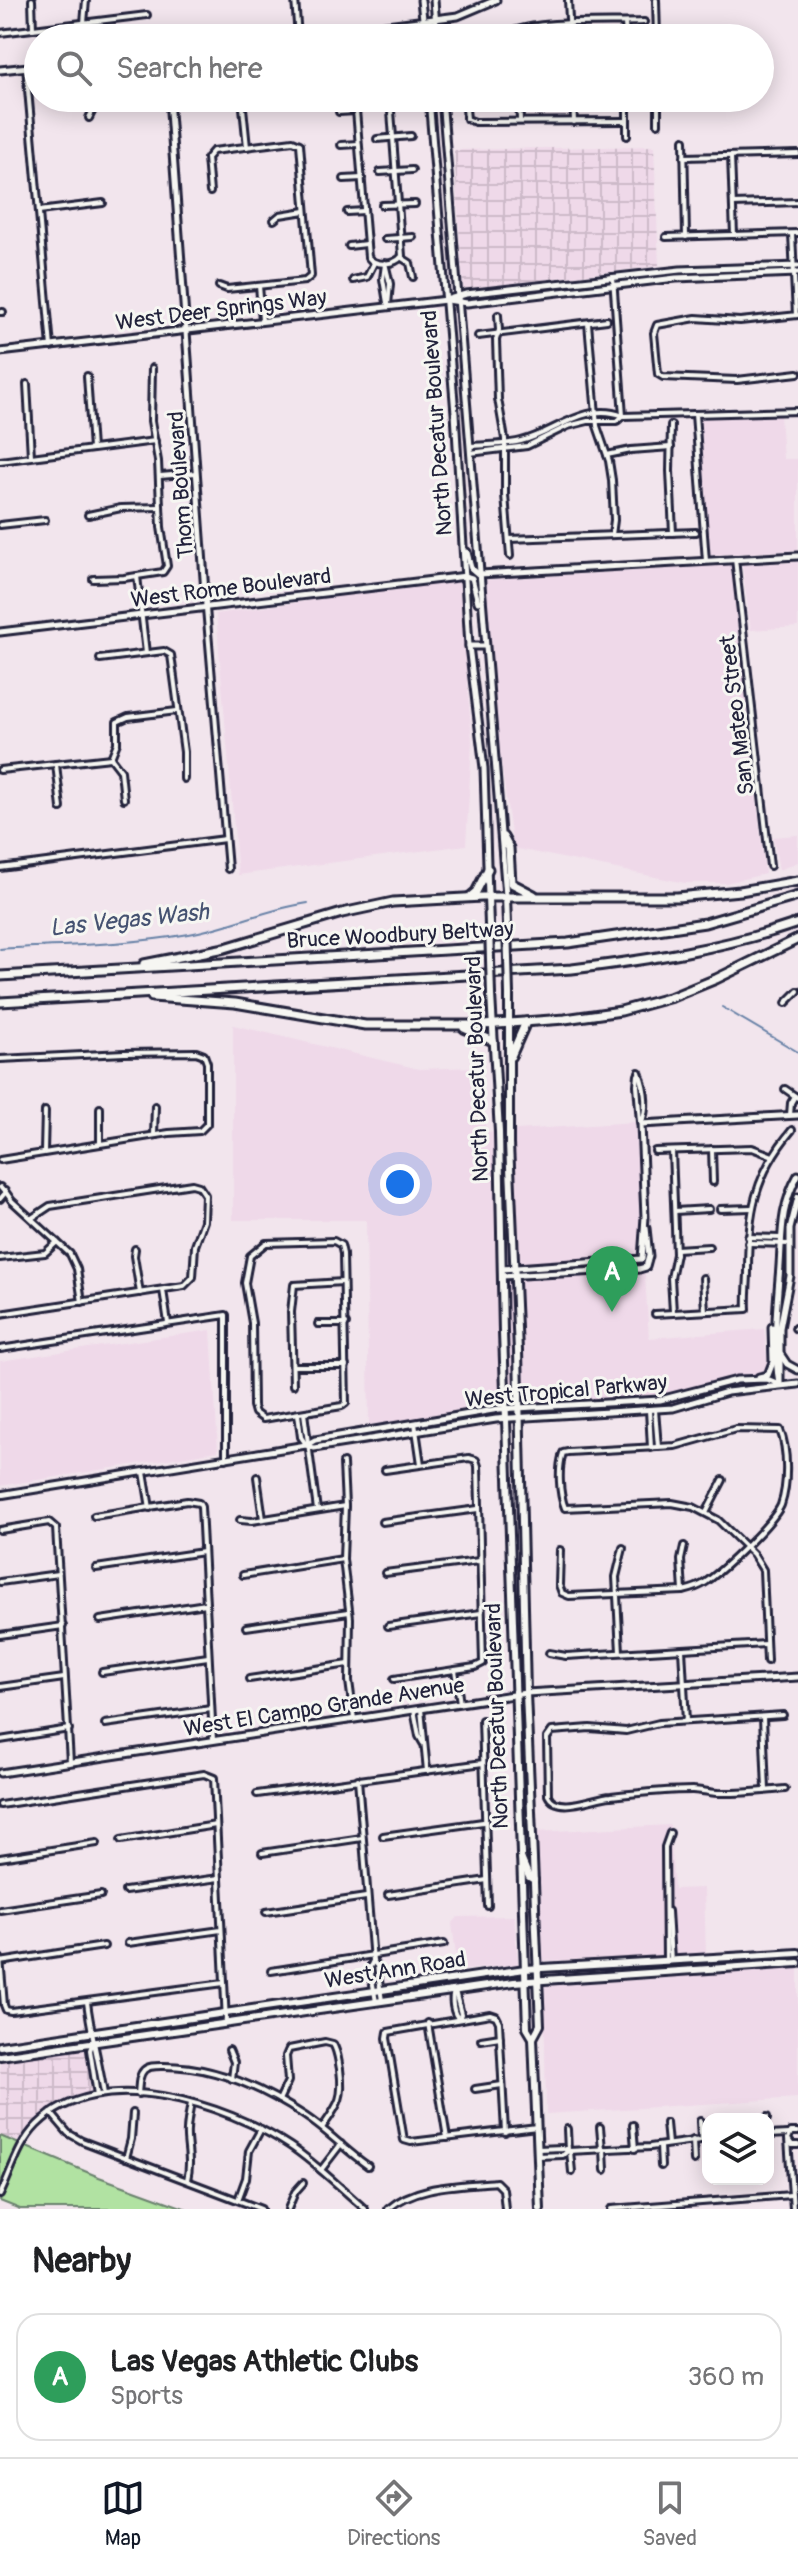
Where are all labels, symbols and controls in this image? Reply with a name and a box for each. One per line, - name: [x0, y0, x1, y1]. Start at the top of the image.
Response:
- search box: [24, 24, 774, 112]
- icon: search: [52, 46, 96, 90]
- text: Search here: [116, 50, 263, 87]
- street label: West Deer Springs Way: [114, 283, 328, 337]
- street label: North Decatur Boulevard: [415, 309, 459, 537]
- street label: Thom Boulevard: [162, 410, 200, 560]
- street label: West Rome Boulevard: [129, 562, 333, 614]
- street label: San Mateo Street: [713, 633, 761, 797]
- water label: Las Vegas Wash: [48, 897, 212, 943]
- street label: Bruce Woodbury Beltway: [286, 915, 514, 955]
- street label: North Decatur Boulevard: [459, 955, 495, 1183]
- your location: [380, 1164, 420, 1204]
- pin: A: [586, 1246, 638, 1312]
- street label: West Tropical Parkway: [464, 1368, 668, 1414]
- street label: North Decatur Boulevard: [479, 1602, 515, 1830]
- street label: West El Campo Grande Avenue: [182, 1671, 466, 1743]
- street label: West Ann Road: [322, 1945, 468, 1995]
- map controls: [702, 2113, 774, 2185]
- button: layers: [702, 2113, 774, 2185]
- text: Nearby: [32, 2240, 131, 2283]
- text: Las Vegas Athletic Clubs: [110, 2343, 418, 2380]
- text: A: [52, 2361, 68, 2393]
- text: 360 m: [688, 2361, 764, 2393]
- text: Sports: [110, 2380, 183, 2412]
- tab: Map: [101, 2476, 145, 2552]
- tab: Directions: [347, 2476, 440, 2552]
- tab: Saved: [642, 2476, 697, 2552]

